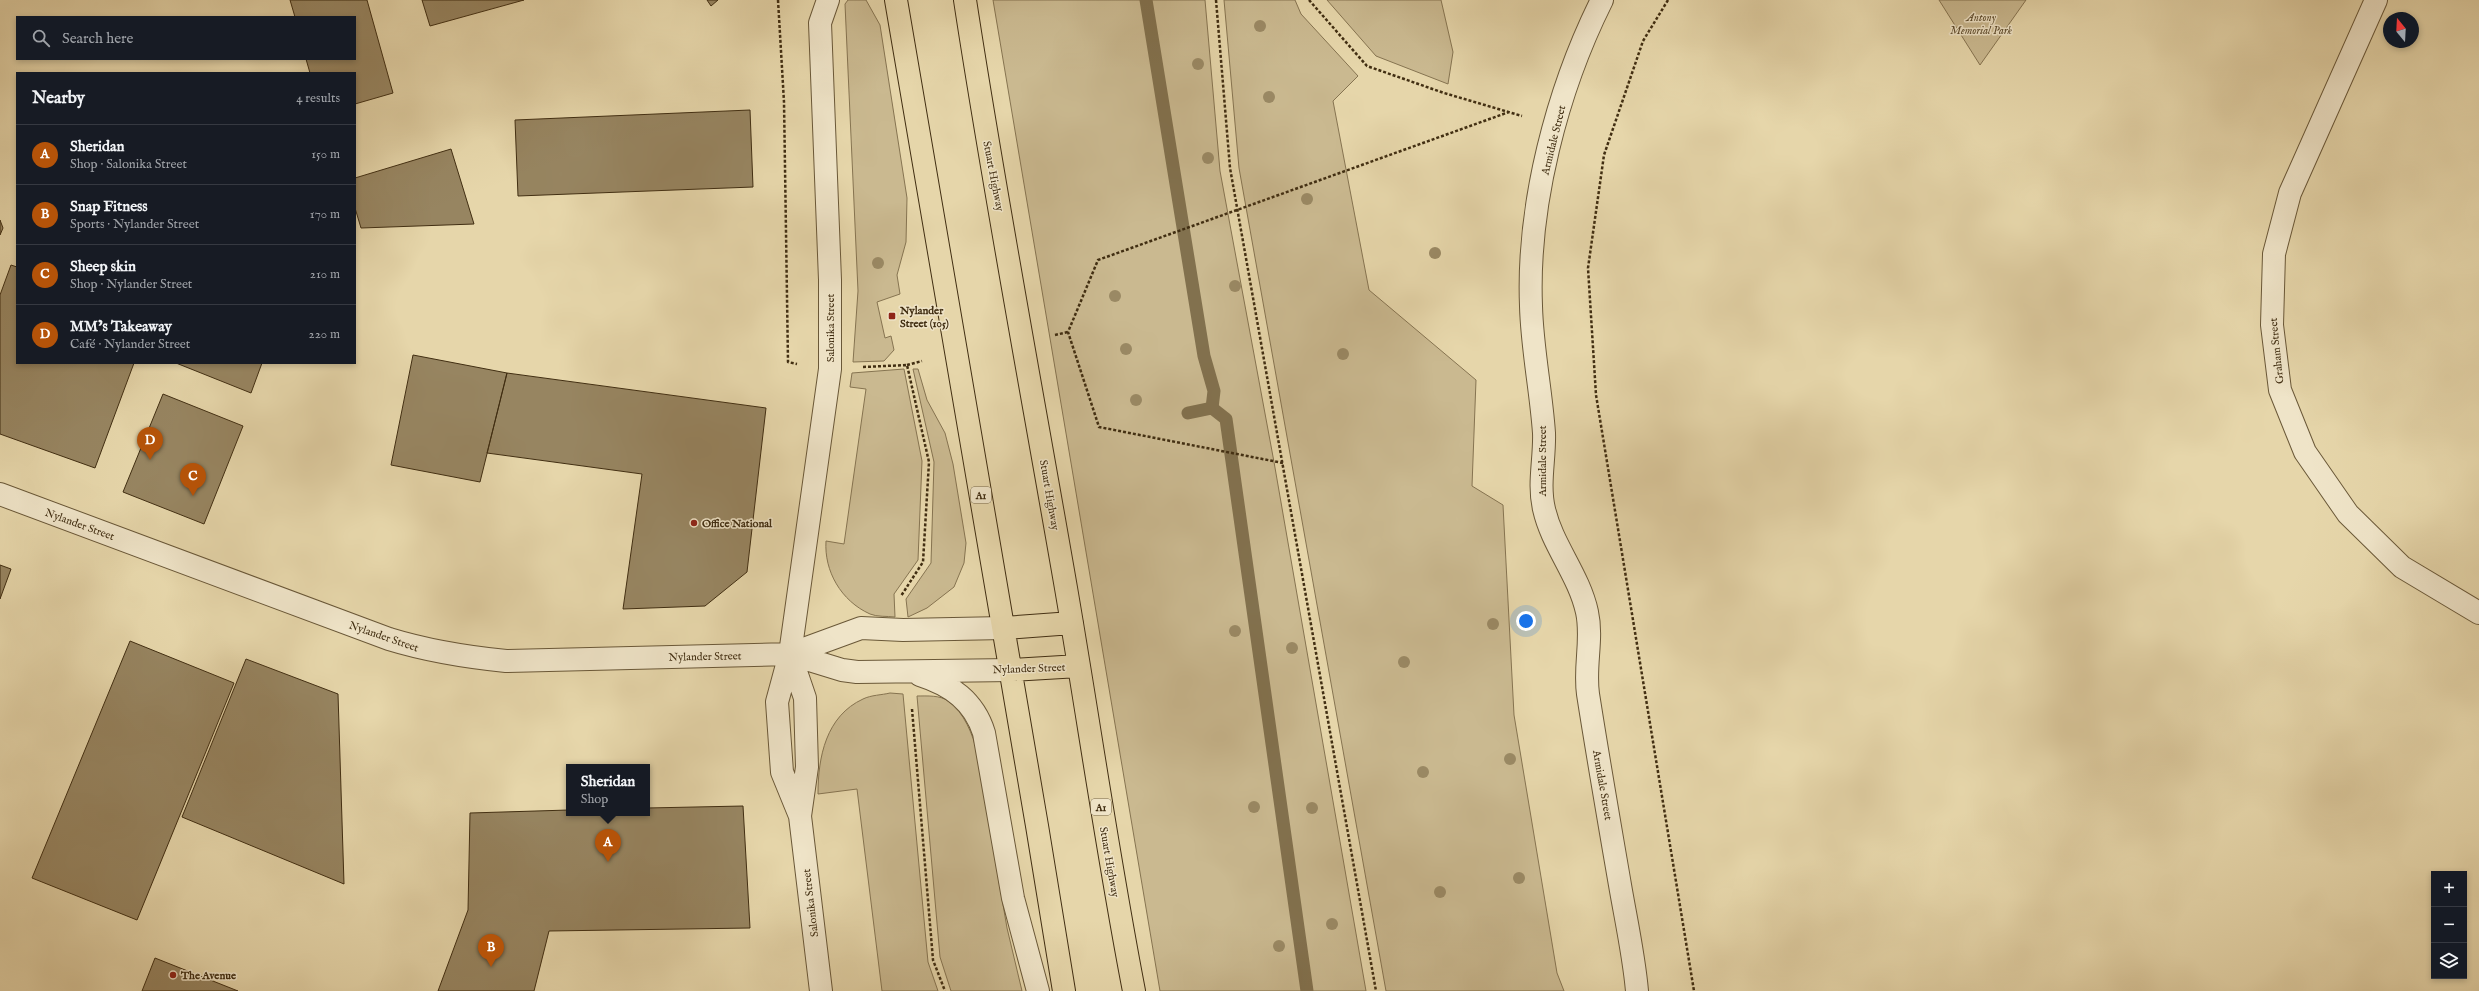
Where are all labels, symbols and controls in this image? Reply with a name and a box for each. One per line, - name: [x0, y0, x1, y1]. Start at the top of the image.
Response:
- park label: Antony Memorial Park: [1950, 11, 2013, 38]
- north arrow: [2383, 12, 2419, 48]
- search box: [16, 16, 356, 60]
- icon: search: [30, 27, 52, 49]
- text: Search here: [62, 29, 133, 48]
- text: Nearby: [32, 88, 85, 109]
- text: 4 results: [296, 90, 340, 107]
- street label: Armidale Street: [1538, 104, 1569, 177]
- text: Sheridan: [70, 137, 124, 156]
- street label: Stuart Highway: [979, 140, 1007, 213]
- text: A: [41, 146, 49, 163]
- text: 150 m: [311, 146, 340, 163]
- text: Shop · Salonika Street: [70, 156, 187, 173]
- text: Snap Fitness: [70, 197, 148, 216]
- text: B: [41, 206, 49, 223]
- text: 170 m: [310, 206, 340, 223]
- text: Sports · Nylander Street: [70, 216, 199, 233]
- text: Sheep skin: [70, 257, 136, 276]
- text: C: [40, 266, 50, 283]
- text: 210 m: [310, 266, 340, 283]
- text: Shop · Nylander Street: [70, 276, 192, 293]
- street label: Salonika Street: [824, 294, 838, 362]
- place label: Nylander Street (105): [899, 304, 949, 331]
- marker: Nylander Street (105): [887, 311, 897, 321]
- text: MM’s Takeaway: [70, 317, 172, 336]
- street label: Graham Street: [2267, 317, 2287, 385]
- text: D: [40, 326, 50, 343]
- text: 220 m: [309, 326, 340, 343]
- text: Café · Nylander Street: [70, 336, 190, 353]
- street label: Armidale Street: [1536, 425, 1550, 498]
- pin: D: [137, 427, 163, 460]
- street label: Stuart Highway: [1036, 459, 1062, 532]
- pin: C: [180, 463, 206, 496]
- road number: A1: [971, 487, 991, 503]
- street label: Nylander Street: [43, 506, 117, 544]
- place label: Office National: [702, 517, 773, 531]
- marker: Office National: [689, 518, 699, 528]
- your location: [1516, 611, 1536, 631]
- street label: Nylander Street: [347, 618, 421, 656]
- street label: Nylander Street: [668, 649, 742, 665]
- street label: Nylander Street: [992, 661, 1066, 677]
- street label: Armidale Street: [1589, 748, 1615, 822]
- popup: [566, 764, 650, 816]
- text: Sheridan: [581, 772, 635, 791]
- text: Shop: [581, 791, 608, 808]
- road number: A1: [1091, 799, 1111, 815]
- street label: Stuart Highway: [1096, 826, 1122, 899]
- pin: A: [595, 829, 621, 862]
- street label: Salonika Street: [800, 868, 822, 938]
- map controls: [2431, 871, 2467, 979]
- button: +: [2431, 871, 2467, 907]
- button: −: [2431, 907, 2467, 943]
- pin: B: [478, 934, 504, 967]
- button: layers: [2431, 943, 2467, 979]
- place label: The Avenue: [180, 969, 236, 983]
- marker: The Avenue: [168, 970, 178, 980]

